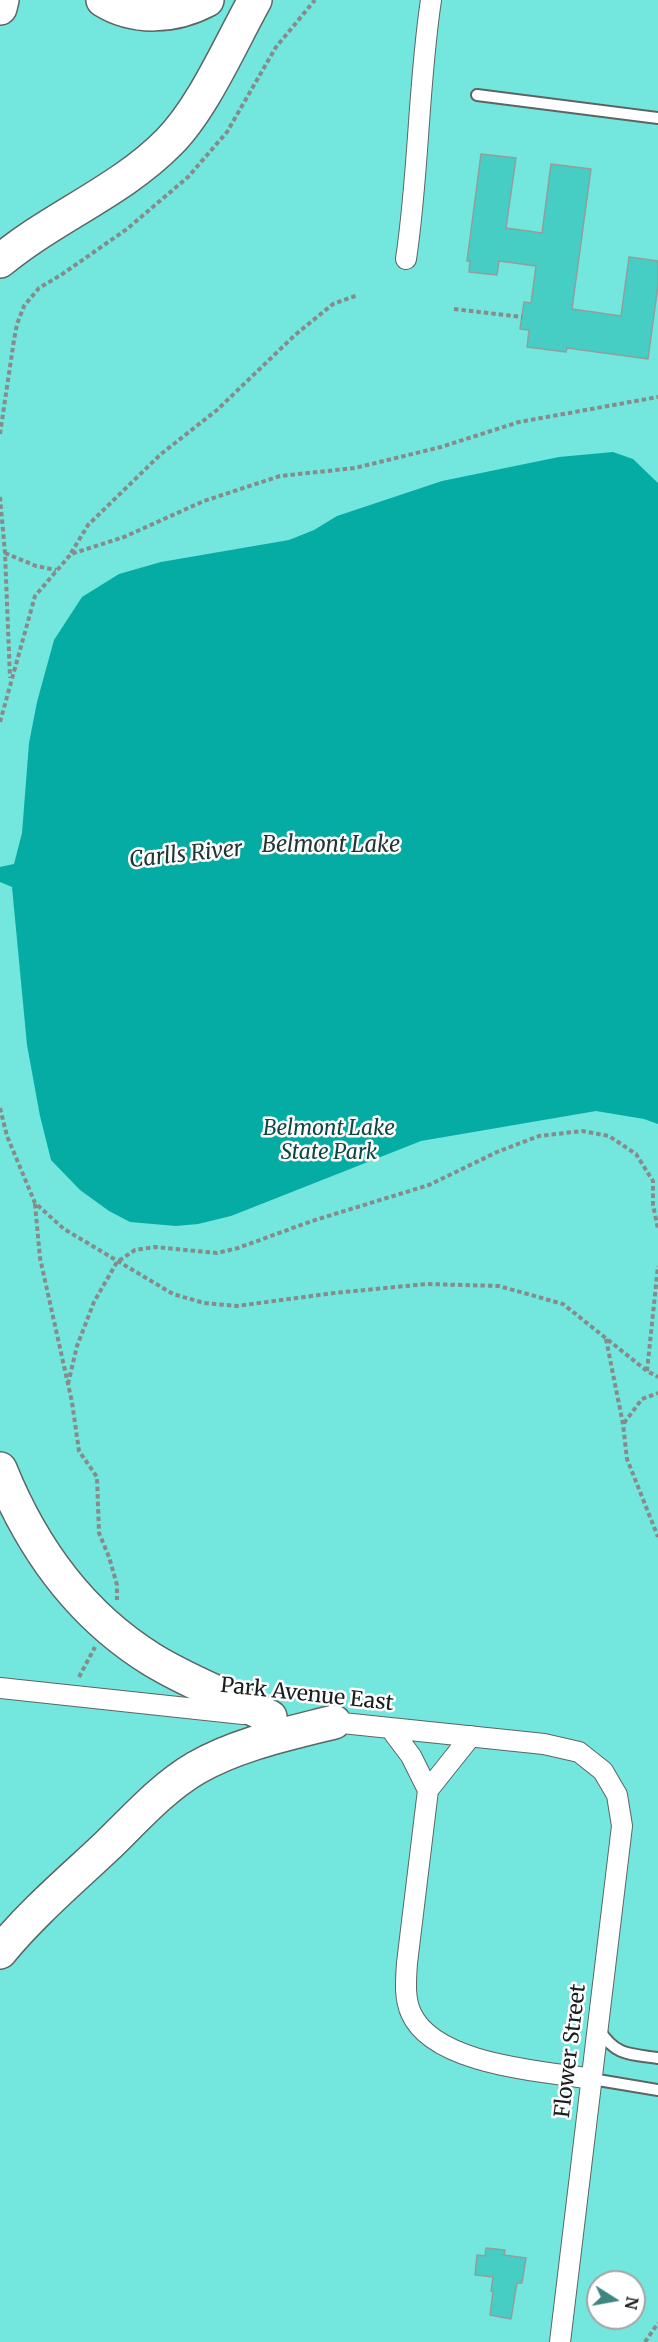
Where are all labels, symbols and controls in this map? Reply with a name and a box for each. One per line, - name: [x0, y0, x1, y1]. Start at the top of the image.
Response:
- water label: Belmont Lake: [262, 833, 400, 859]
- water label: Carlls River: [128, 836, 244, 874]
- park label: Belmont Lake State Park: [263, 1116, 395, 1166]
- street label: Park Avenue East: [219, 1673, 395, 1717]
- street label: Flower Street: [550, 1983, 592, 2119]
- north arrow: [586, 2270, 646, 2330]
- text: N: [621, 2295, 643, 2311]

